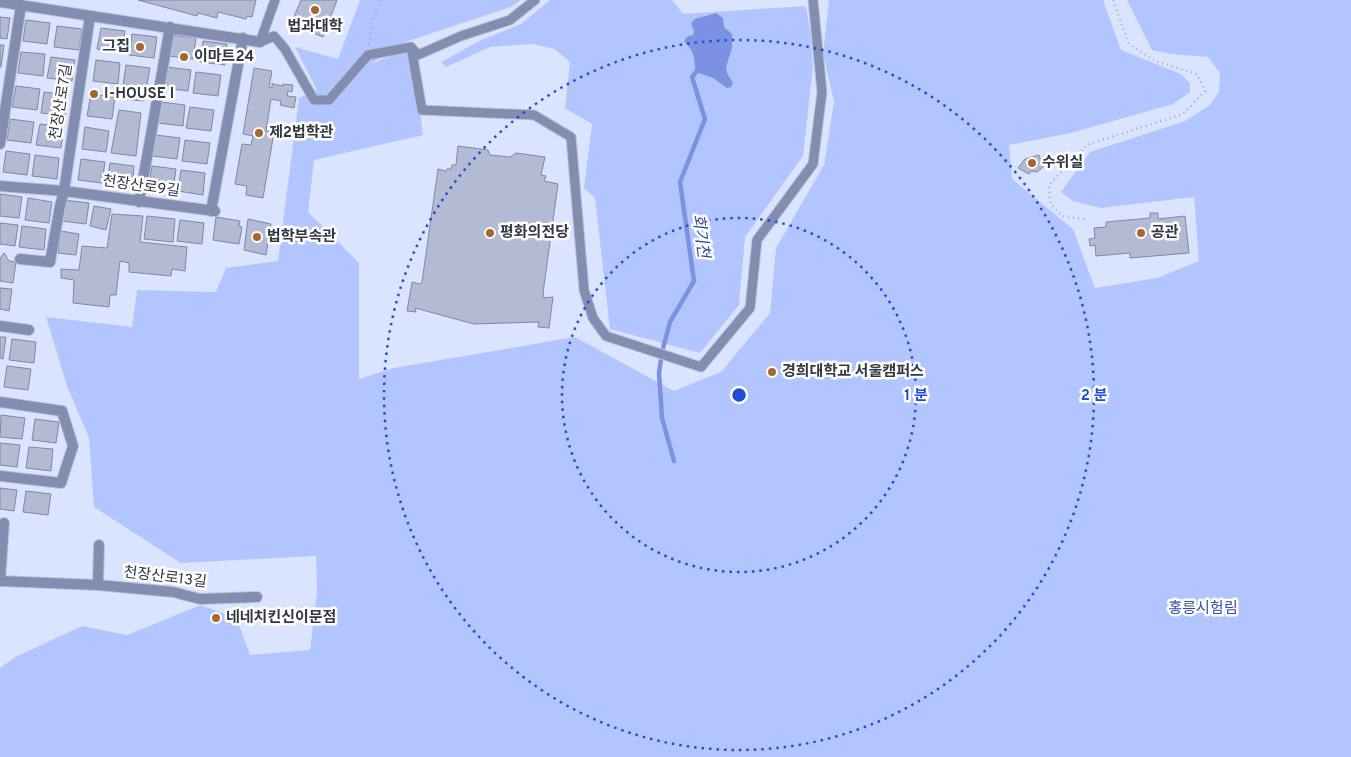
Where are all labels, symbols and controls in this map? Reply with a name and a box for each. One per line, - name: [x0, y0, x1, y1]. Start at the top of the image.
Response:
- marker: 법과대학: [309, 4, 321, 16]
- place label: 법과대학: [287, 17, 343, 37]
- place label: 그집: [102, 38, 130, 57]
- marker: 그집: [134, 41, 146, 53]
- place label: 이마트24: [194, 48, 254, 67]
- marker: 이마트24: [178, 51, 190, 63]
- street label: 천장산로7길: [46, 62, 77, 141]
- place label: I-HOUSE I: [104, 85, 174, 104]
- marker: I-HOUSE I: [88, 88, 100, 100]
- place label: 제2법학관: [269, 123, 334, 143]
- marker: 제2법학관: [253, 127, 265, 139]
- place label: 수위실: [1042, 154, 1083, 173]
- marker: 수위실: [1026, 157, 1038, 169]
- street label: 천장산로9길: [101, 171, 181, 202]
- water label: 회기천: [687, 213, 713, 262]
- place label: 평화의전당: [500, 224, 569, 243]
- place label: 공관: [1151, 224, 1179, 243]
- place label: 법학부속관: [267, 227, 336, 247]
- marker: 평화의전당: [484, 227, 496, 239]
- marker: 공관: [1135, 227, 1147, 239]
- marker: 법학부속관: [251, 231, 263, 243]
- place label: 경희대학교 서울캠퍼스: [782, 362, 924, 382]
- marker: 경희대학교 서울캠퍼스: [766, 366, 778, 378]
- centre of rings: [730, 386, 748, 404]
- text: 1 분: [904, 387, 928, 406]
- text: 2 분: [1081, 387, 1108, 406]
- street label: 천장산로13길: [122, 562, 208, 593]
- park label: 홍릉시험림: [1168, 600, 1238, 619]
- place label: 네네치킨신이문점: [226, 609, 336, 628]
- marker: 네네치킨신이문점: [210, 612, 222, 624]

